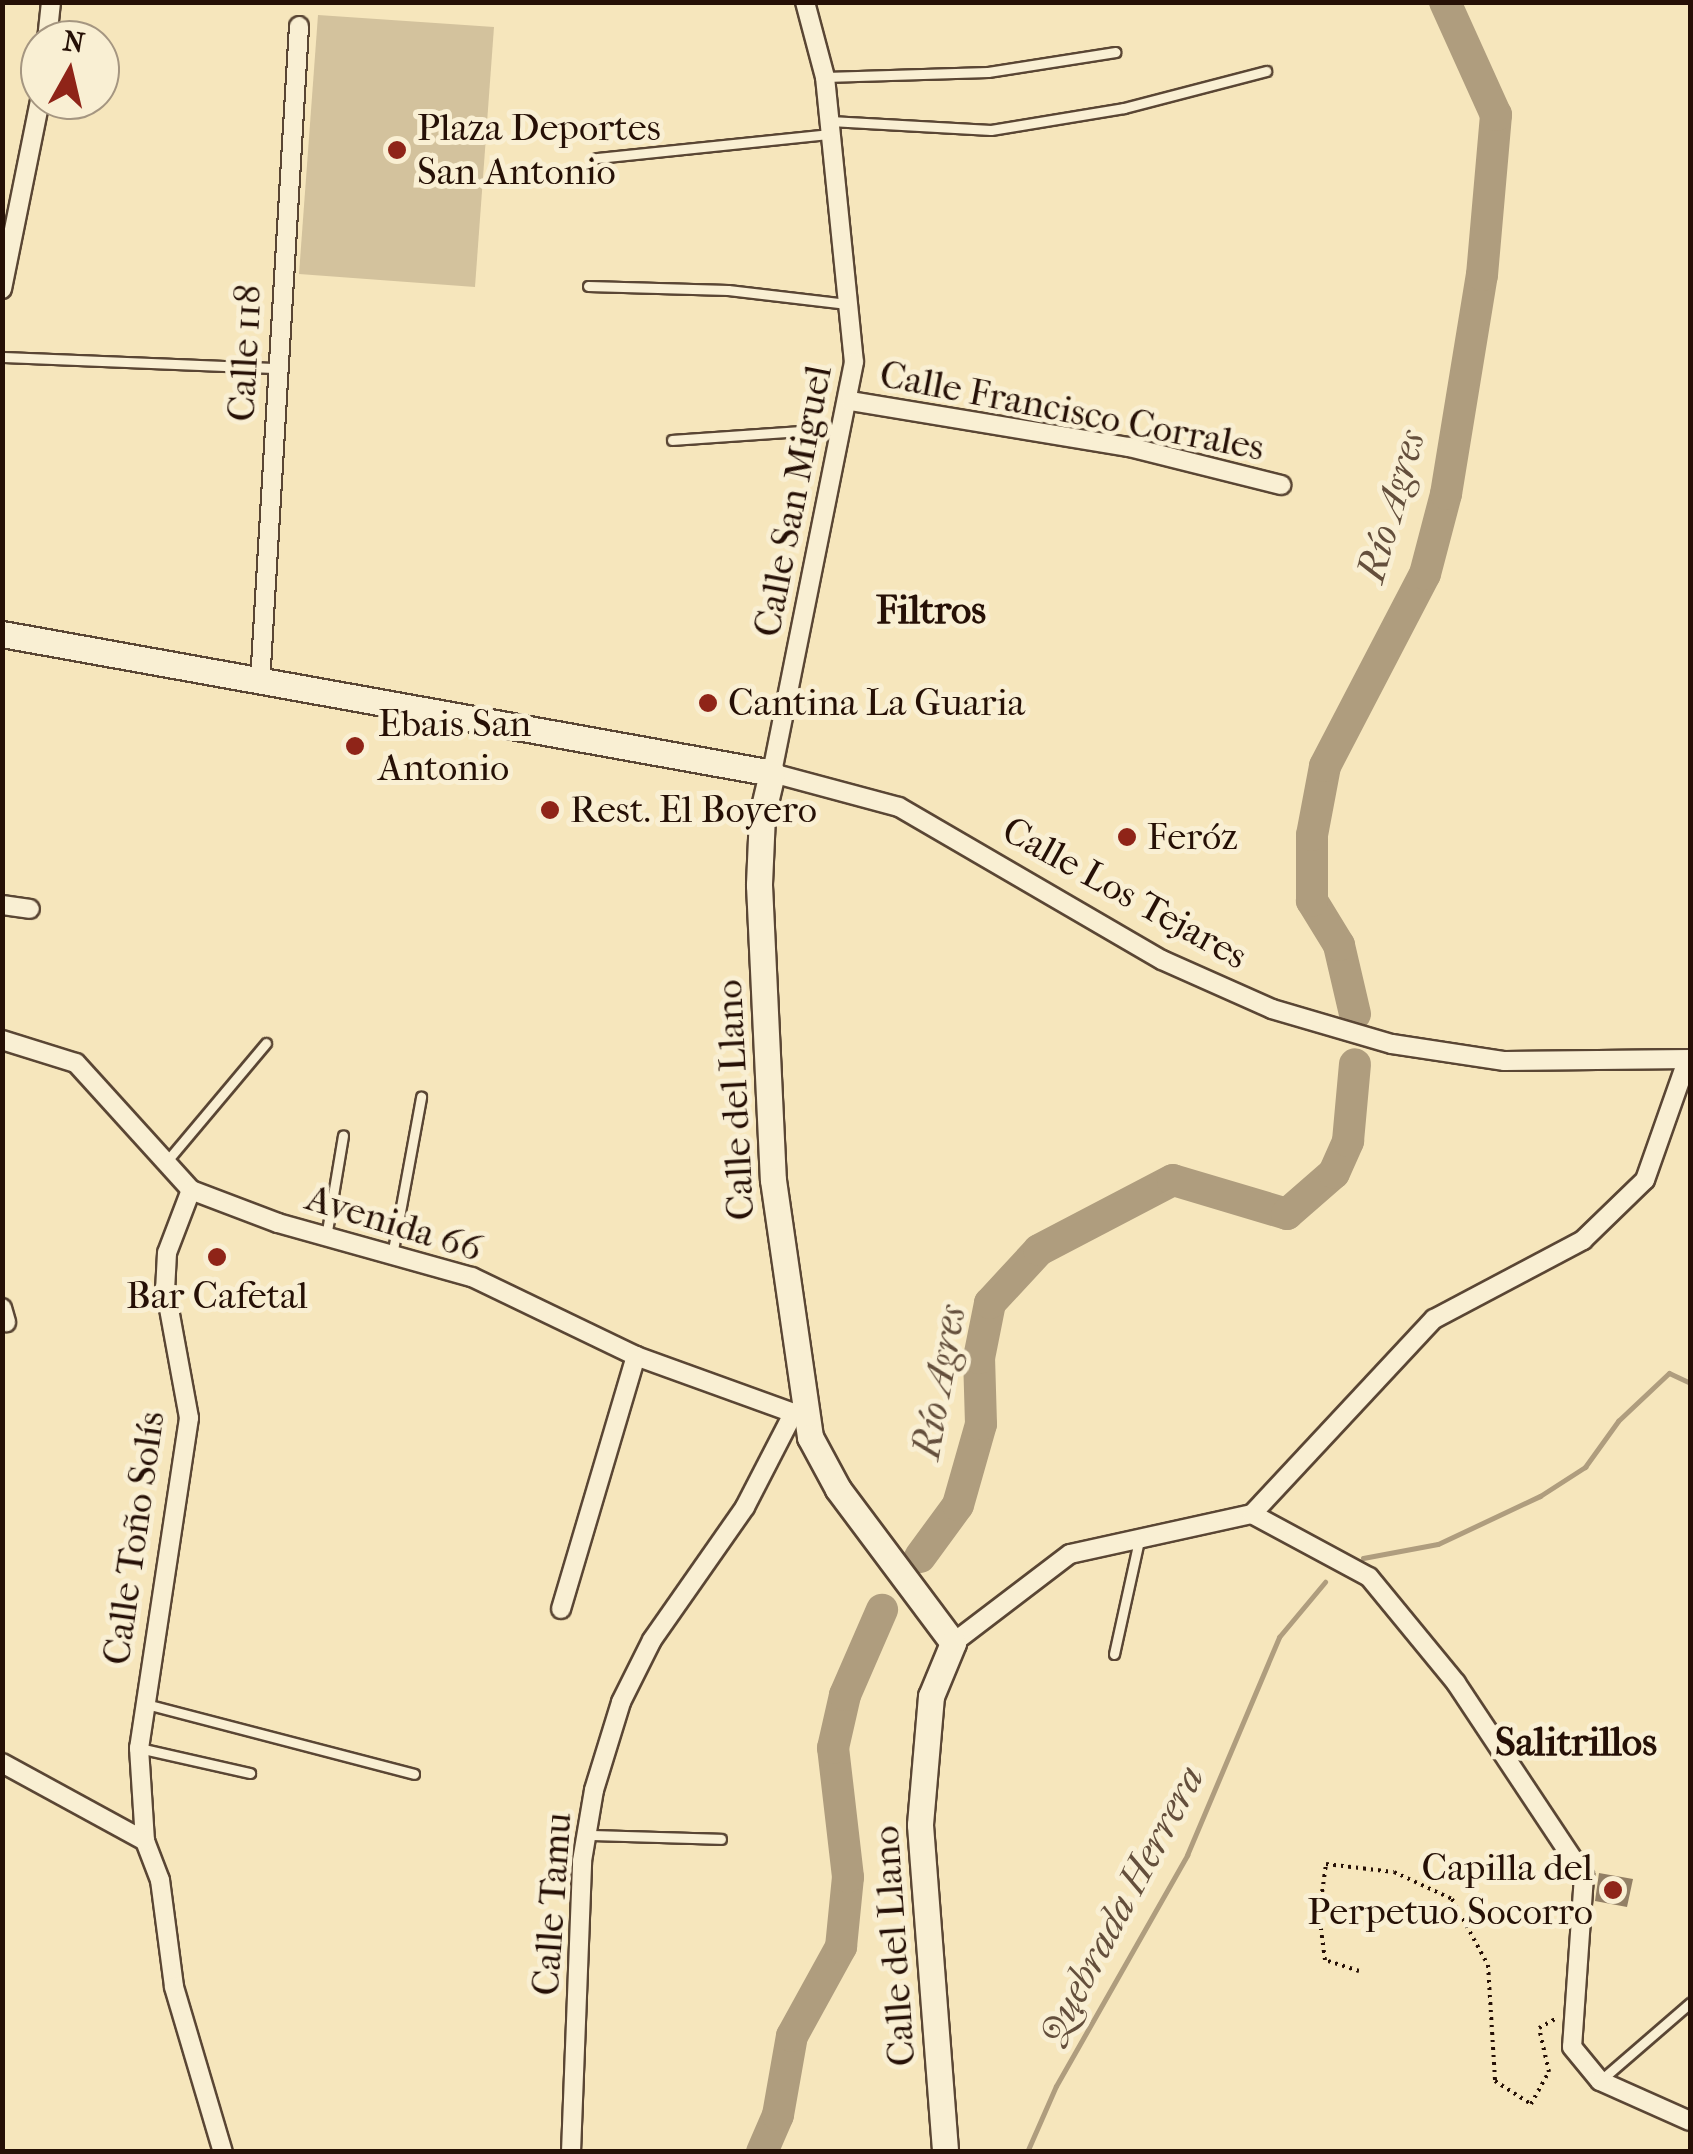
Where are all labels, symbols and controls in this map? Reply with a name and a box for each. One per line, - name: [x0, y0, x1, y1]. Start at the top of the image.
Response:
- north arrow: [20, 20, 120, 120]
- text: N: [61, 24, 87, 60]
- place label: Plaza Deportes San Antonio: [417, 105, 661, 194]
- marker: Plaza Deportes San Antonio: [386, 139, 408, 161]
- street label: Calle 118: [219, 283, 271, 423]
- street label: Calle Francisco Corrales: [876, 351, 1268, 471]
- street label: Calle San Miguel: [744, 361, 842, 641]
- water label: Río Agres: [1347, 425, 1435, 587]
- district label: Filtros: [876, 586, 986, 634]
- place label: Cantina La Guaria: [728, 680, 1025, 726]
- marker: Cantina La Guaria: [697, 692, 719, 714]
- place label: Ebais San Antonio: [378, 701, 531, 791]
- marker: Ebais San Antonio: [342, 733, 368, 759]
- place label: Rest. El Boyero: [570, 787, 817, 833]
- marker: Rest. El Boyero: [539, 799, 561, 821]
- street label: Calle Los Tejares: [995, 807, 1255, 979]
- place label: Feróz: [1147, 814, 1238, 860]
- marker: Feróz: [1116, 826, 1138, 848]
- street label: Calle del Llano: [706, 979, 764, 1221]
- street label: Avenida 66: [301, 1175, 487, 1271]
- marker: Bar Cafetal: [206, 1246, 228, 1268]
- place label: Bar Cafetal: [126, 1273, 308, 1319]
- water label: Río Agres: [902, 1302, 976, 1462]
- street label: Calle Toño Solís: [94, 1408, 174, 1668]
- district label: Salitrillos: [1495, 1718, 1657, 1766]
- water label: Quebrada Herrera: [1027, 1758, 1215, 2052]
- street label: Calle Tamu: [523, 1811, 581, 1997]
- street label: Calle del Llano: [863, 1824, 925, 2068]
- place label: Capilla del Perpetuo Socorro: [1307, 1845, 1593, 1935]
- marker: Capilla del Perpetuo Socorro: [1602, 1879, 1624, 1901]

